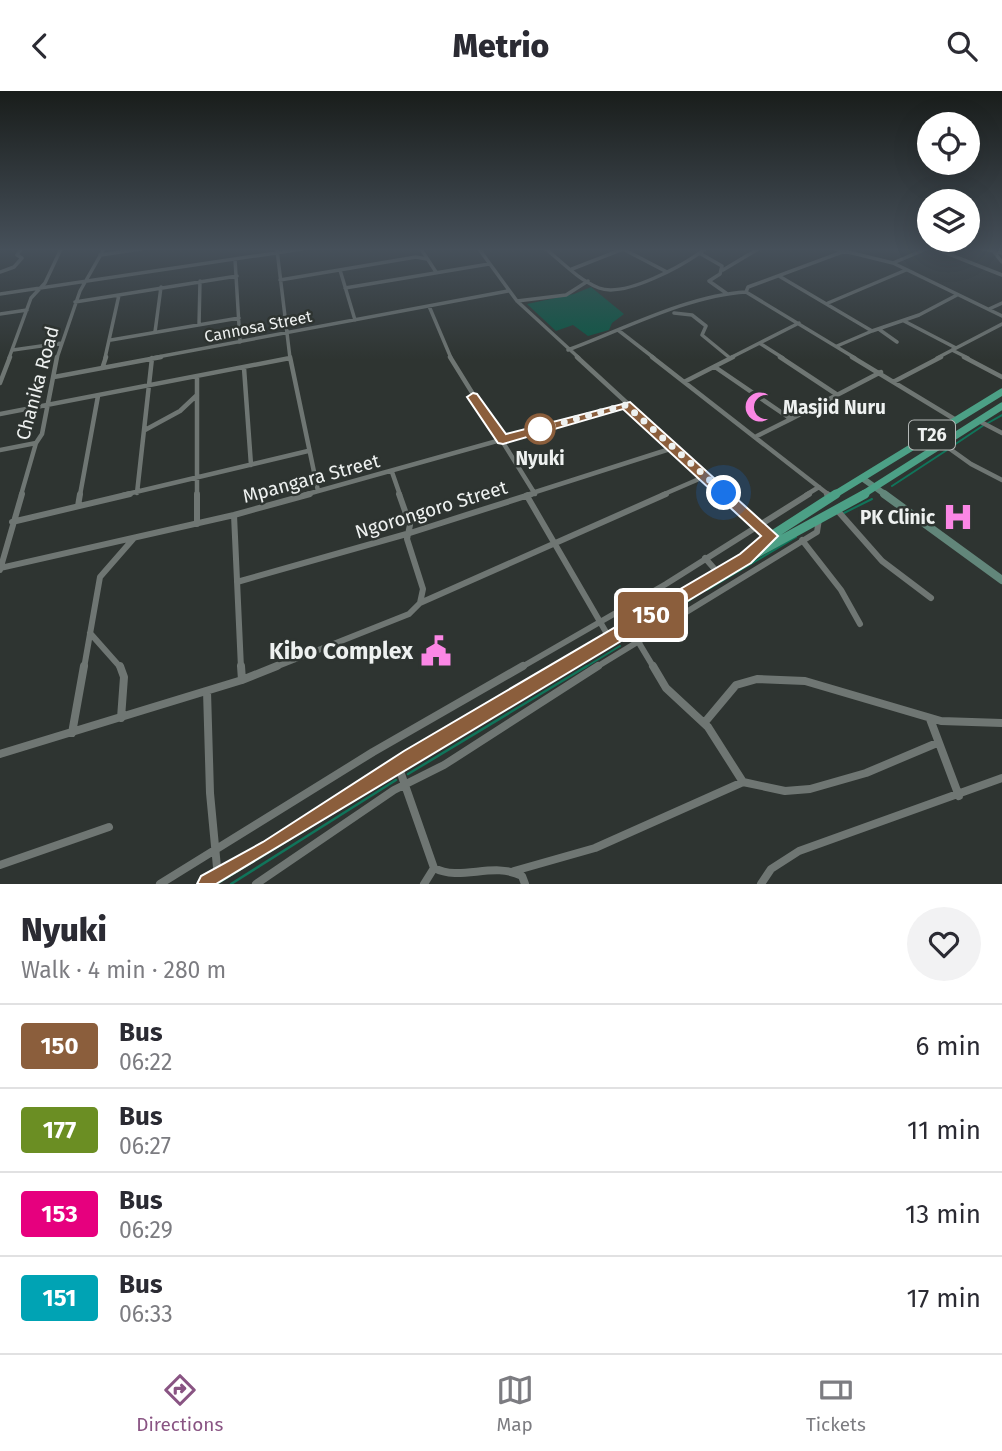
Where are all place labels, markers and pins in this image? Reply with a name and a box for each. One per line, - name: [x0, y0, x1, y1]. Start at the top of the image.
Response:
- mosque icon: Masjid Nuru: [743, 390, 777, 424]
- place label: Masjid Nuru: [783, 396, 886, 419]
- marker: Nyuki: [525, 414, 555, 444]
- place label: Nyuki: [515, 447, 565, 470]
- hospital icon: PK Clinic: [941, 500, 975, 534]
- place label: PK Clinic: [860, 506, 935, 529]
- public building icon: Kibo Complex: [419, 634, 453, 668]
- place label: Kibo Complex: [269, 637, 413, 665]

